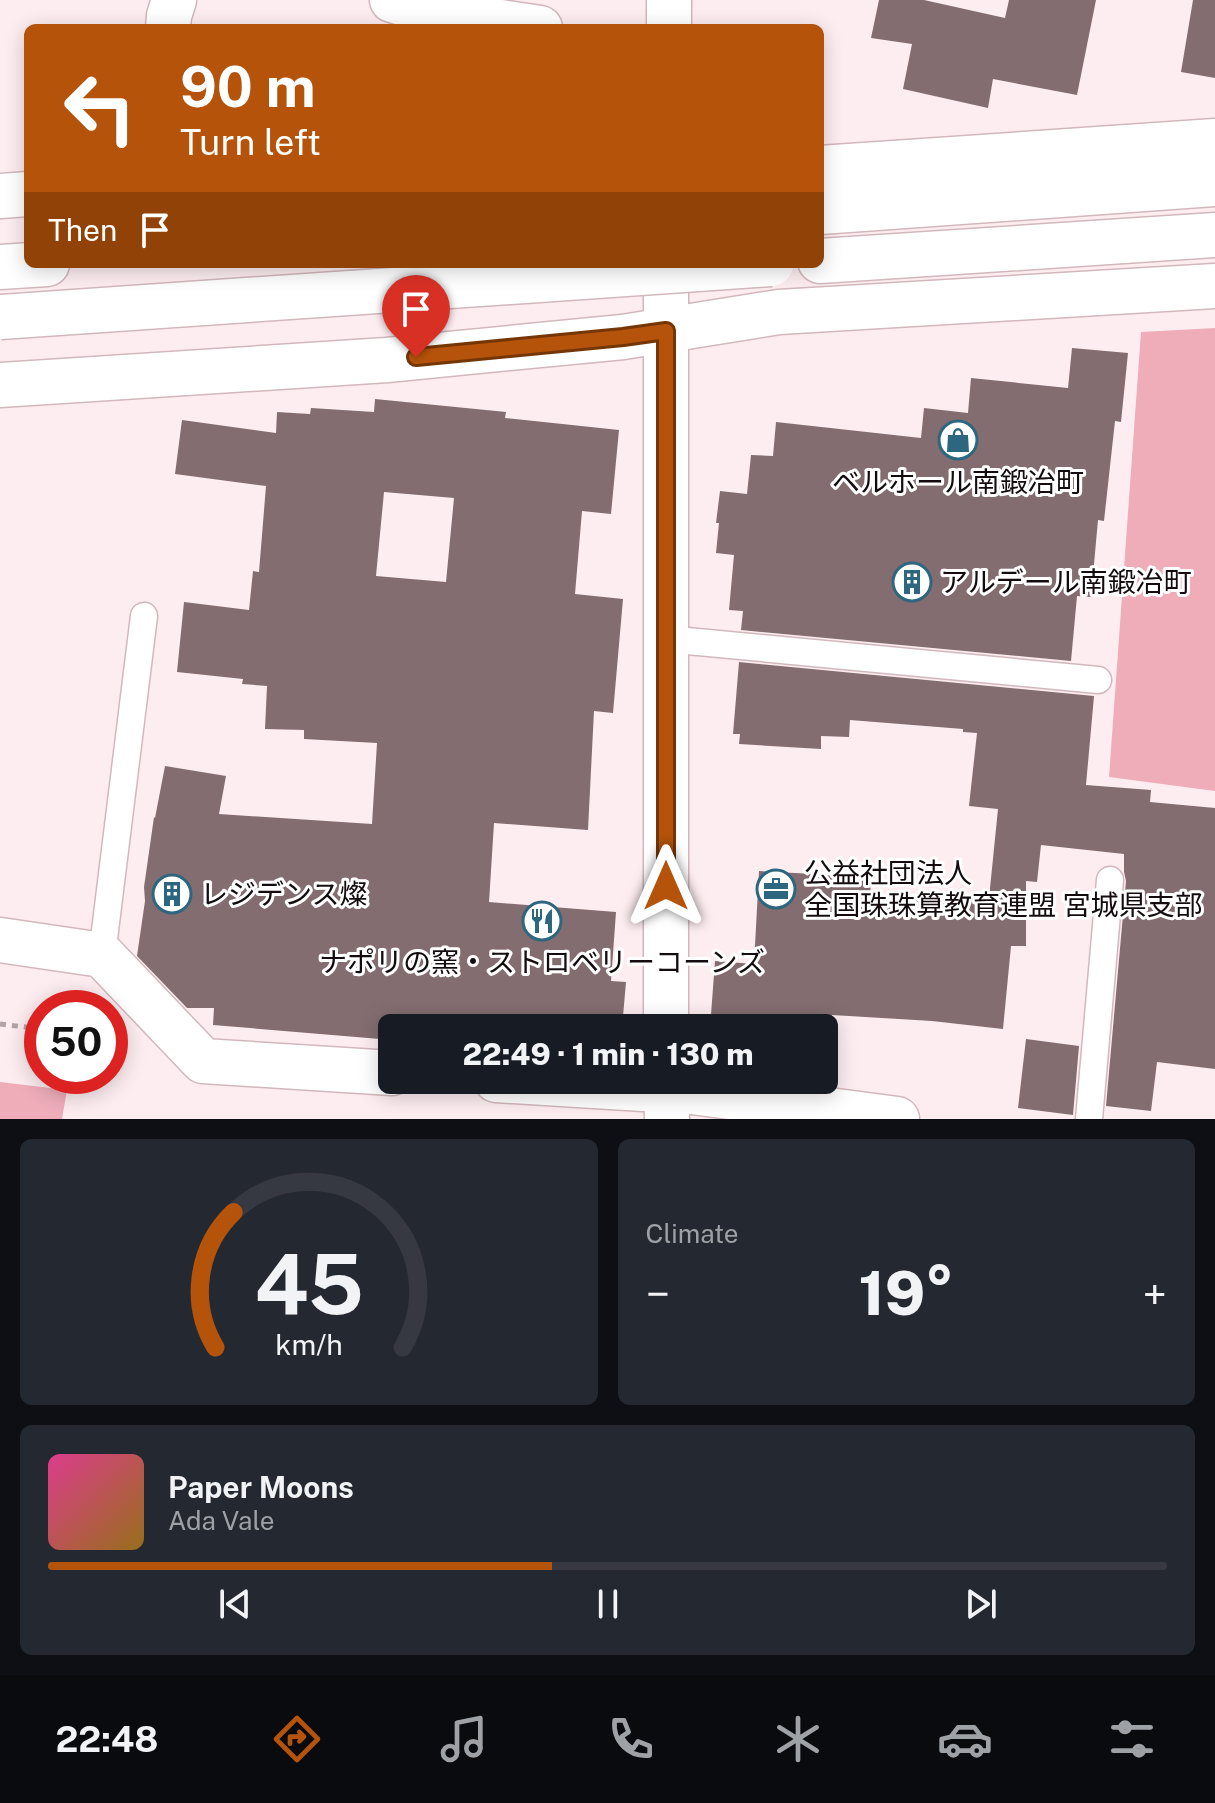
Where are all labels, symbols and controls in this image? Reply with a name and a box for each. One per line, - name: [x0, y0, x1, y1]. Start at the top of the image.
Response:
- text: 90 m: [180, 54, 316, 120]
- icon: left: [48, 56, 152, 160]
- text: Turn left: [180, 121, 321, 163]
- icon: arrive: [133, 208, 177, 252]
- text: Then: [48, 212, 117, 248]
- pin: [382, 275, 450, 357]
- icon: arrive: [394, 287, 438, 331]
- shop icon: ベルホール南鍛冶町: [937, 419, 979, 461]
- place label: ベルホール南鍛冶町: [832, 465, 1084, 498]
- building icon: アルデール南鍛冶町: [891, 561, 933, 603]
- place label: アルデール南鍛冶町: [940, 565, 1192, 598]
- position arrow: [624, 844, 708, 928]
- place label: 公益社団法人 全国珠珠算教育連盟 宮城県支部: [804, 856, 1203, 921]
- office icon: 公益社団法人 全国珠珠算教育連盟 宮城県支部: [755, 868, 797, 910]
- building icon: レジデンス燦: [151, 873, 193, 915]
- place label: レジデンス燦: [200, 877, 367, 910]
- restaurant icon: ナポリの窯・ストロベリーコーンズ: [521, 900, 563, 942]
- place label: ナポリの窯・ストロベリーコーンズ: [319, 945, 765, 978]
- speed limit sign: 50: [24, 990, 128, 1094]
- text: 22:49 · 1 min · 130 m: [463, 1036, 753, 1072]
- text: Climate: [646, 1218, 739, 1249]
- text: 45: [254, 1235, 364, 1333]
- text: 19°: [859, 1258, 954, 1329]
- text: −: [646, 1268, 670, 1320]
- text: +: [1143, 1268, 1167, 1320]
- text: km/h: [275, 1328, 342, 1361]
- text: Paper Moons: [168, 1469, 354, 1505]
- text: Ada Vale: [168, 1505, 274, 1536]
- icon: previous: [213, 1582, 257, 1626]
- icon: pause: [586, 1582, 630, 1626]
- icon: next: [959, 1582, 1003, 1626]
- icon: directions: [269, 1711, 325, 1767]
- icon: music: [436, 1711, 492, 1767]
- icon: phone: [603, 1711, 659, 1767]
- icon: climate: [770, 1711, 826, 1767]
- icon: car: [937, 1711, 993, 1767]
- icon: filters: [1104, 1711, 1160, 1767]
- text: 22:48: [55, 1718, 159, 1760]

